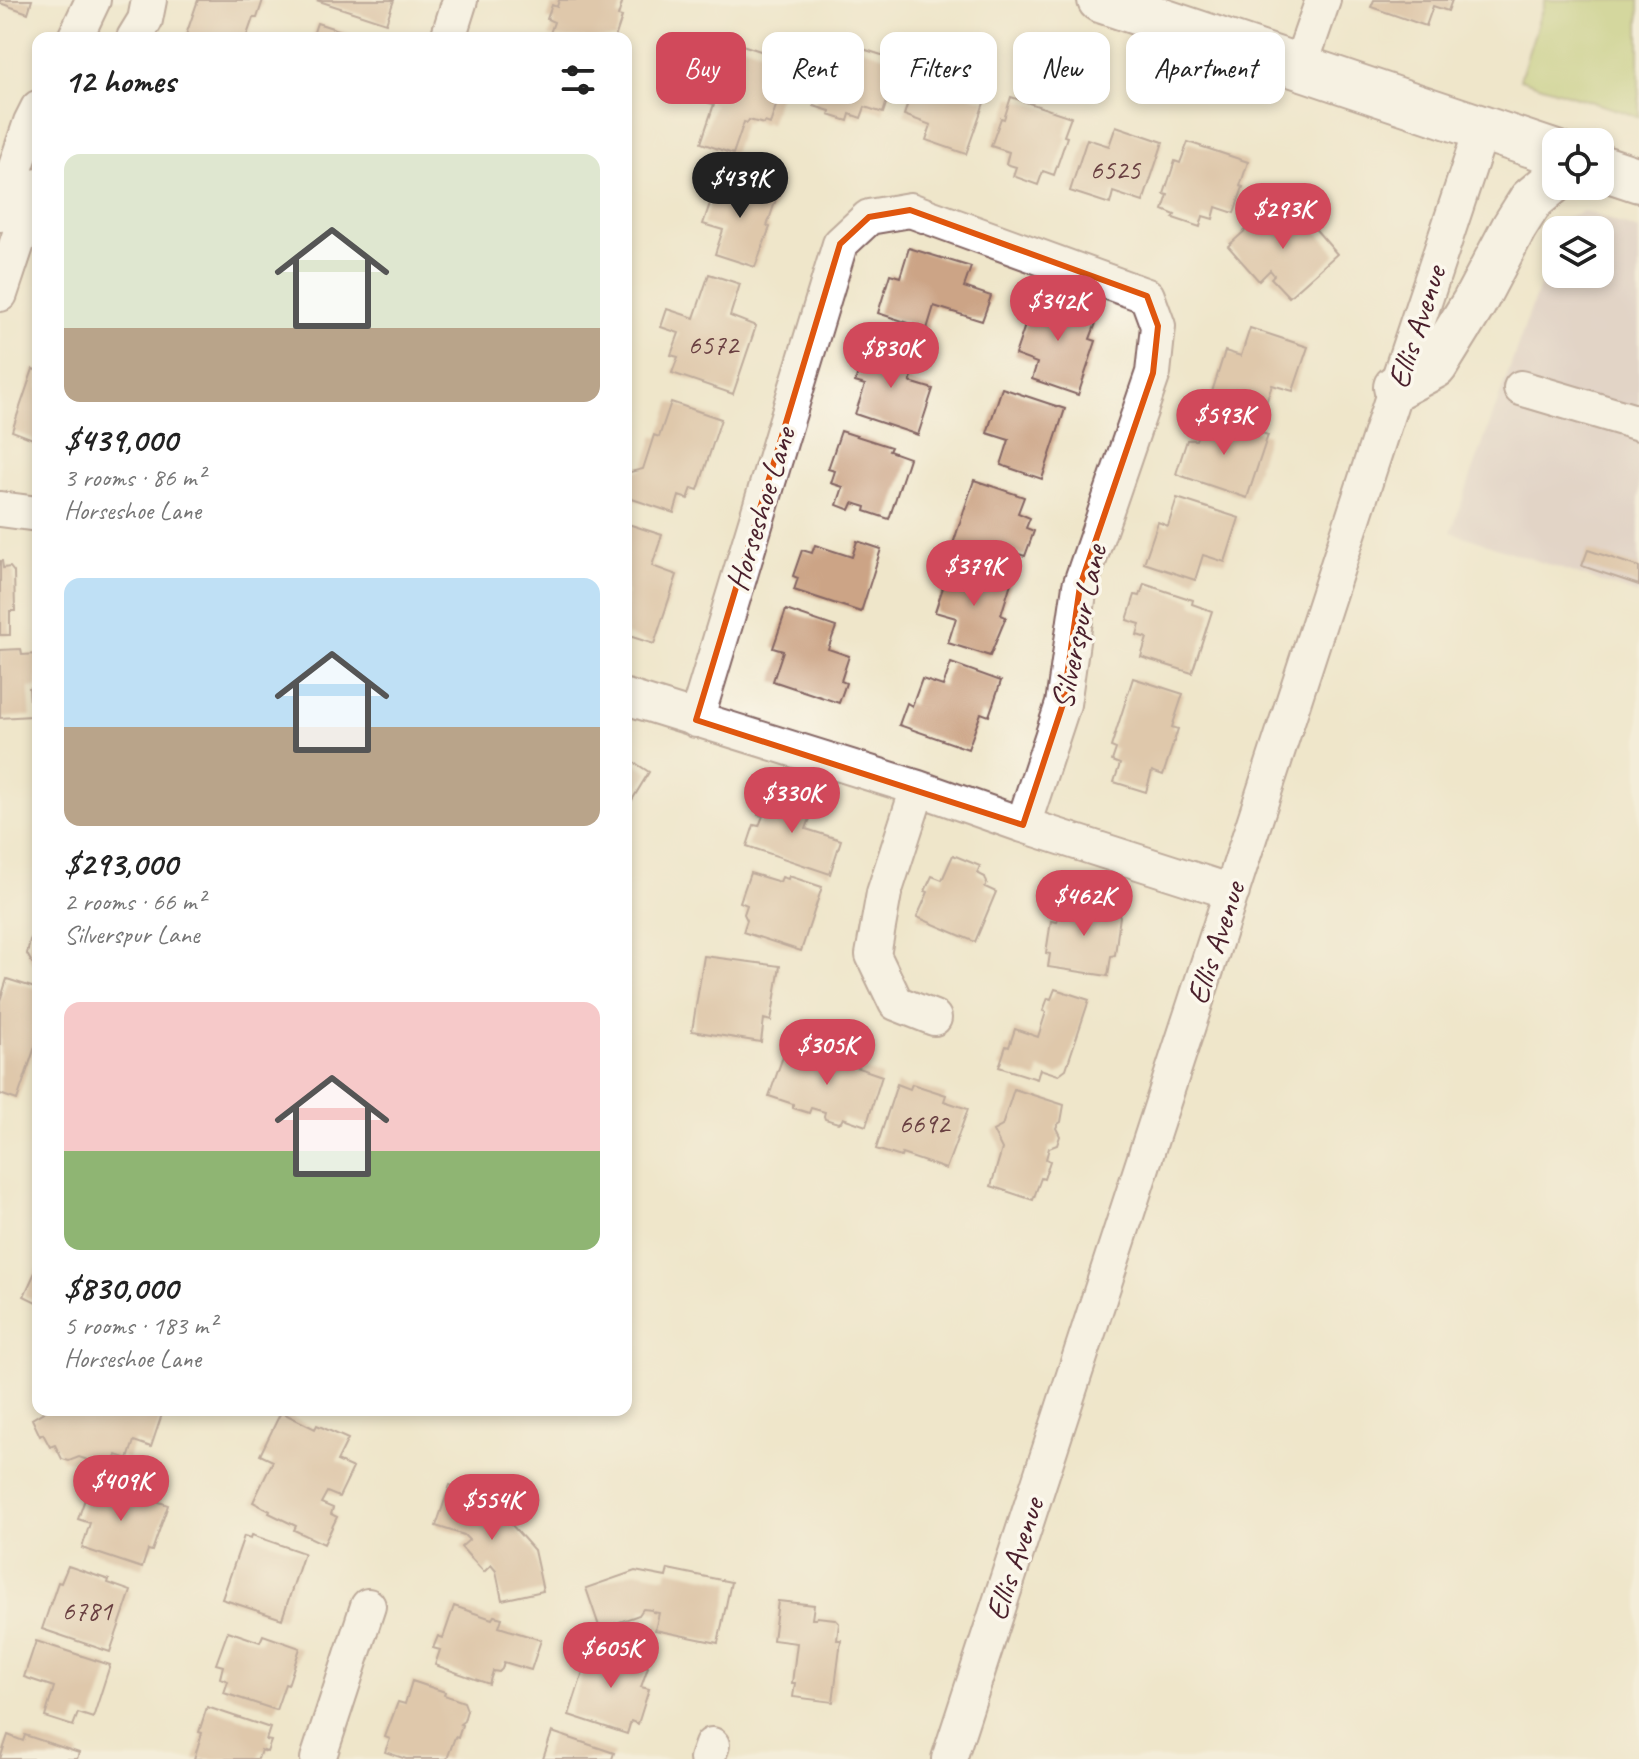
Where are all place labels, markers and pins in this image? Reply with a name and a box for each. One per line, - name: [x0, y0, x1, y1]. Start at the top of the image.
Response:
- pin: $439K: [684, 152, 796, 220]
- pin: $293K: [1227, 183, 1339, 251]
- pin: $342K: [1002, 275, 1114, 343]
- pin: $830K: [835, 322, 947, 390]
- pin: $593K: [1168, 389, 1280, 457]
- pin: $379K: [918, 540, 1030, 608]
- pin: $330K: [736, 767, 848, 835]
- pin: $462K: [1028, 870, 1140, 938]
- pin: $305K: [771, 1019, 883, 1087]
- pin: $409K: [65, 1455, 177, 1523]
- pin: $554K: [436, 1474, 548, 1542]
- pin: $605K: [555, 1622, 667, 1690]

